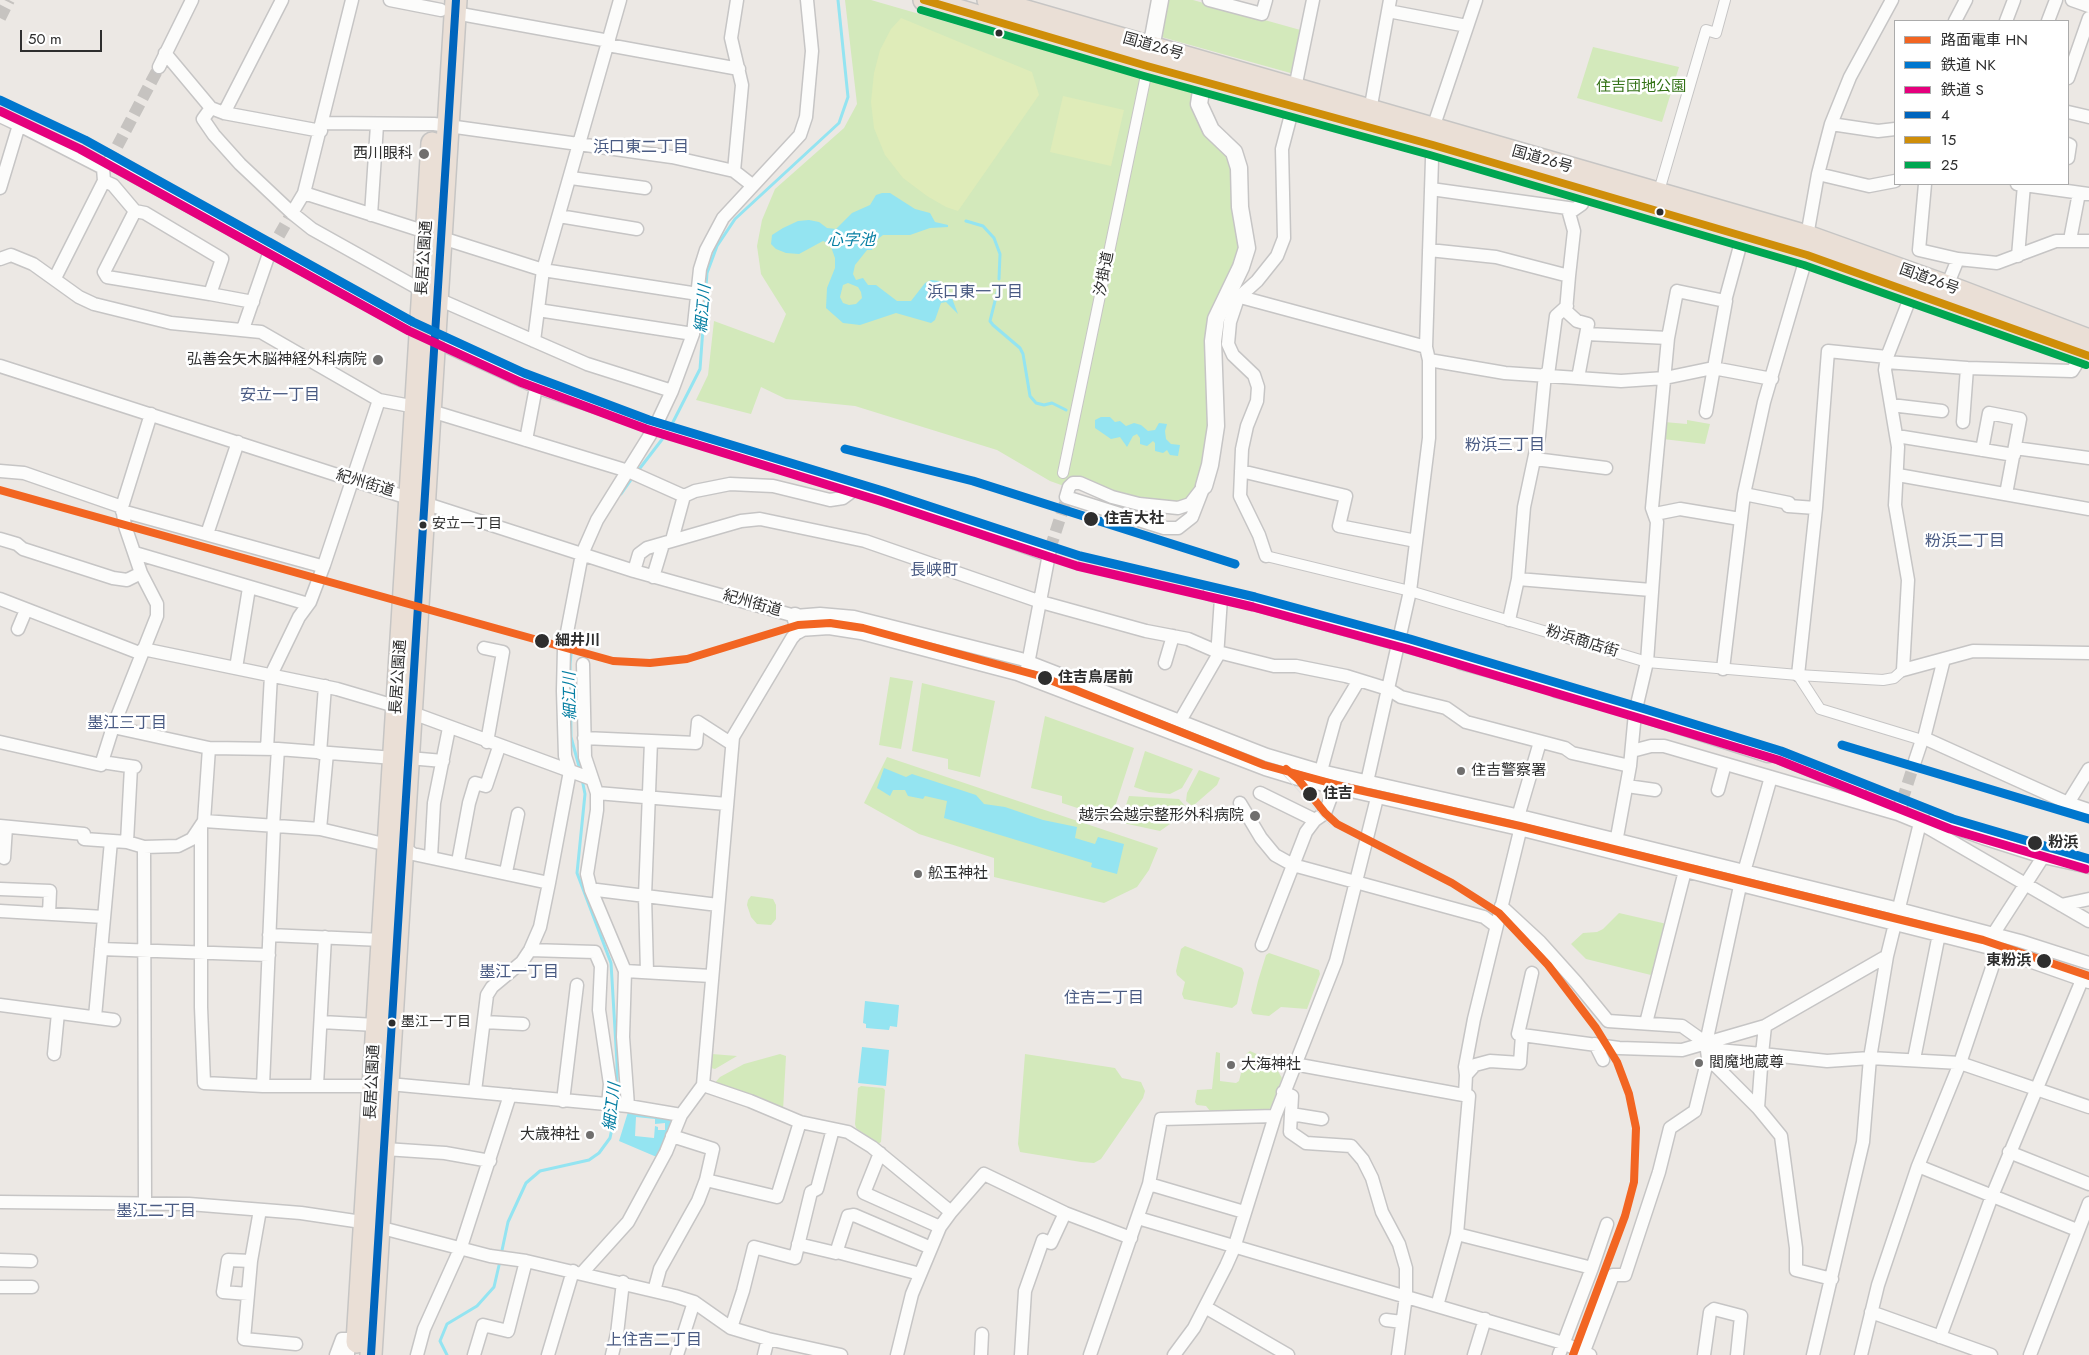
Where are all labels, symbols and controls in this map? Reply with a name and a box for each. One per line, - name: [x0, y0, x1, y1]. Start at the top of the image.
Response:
- scale bar: [22, 20, 105, 52]
- legend: [1894, 20, 2069, 185]
- text: 50 m: [28, 28, 62, 50]
- unlabelled marker: [994, 28, 1004, 38]
- text: 路面電車 HN: [1941, 29, 2028, 51]
- street label: 国道26号: [1121, 30, 1185, 64]
- text: 鉄道 NK: [1941, 54, 1996, 76]
- park label: 住吉団地公園: [1596, 78, 1686, 96]
- text: 鉄道 S: [1941, 79, 1984, 101]
- text: 4: [1941, 104, 1950, 126]
- text: 15: [1941, 129, 1956, 151]
- district label: 浜口東二丁目: [593, 138, 689, 158]
- street label: 国道26号: [1510, 143, 1574, 177]
- place label: 西川眼科: [353, 145, 413, 163]
- marker: 西川眼科: [417, 147, 431, 161]
- text: 25: [1941, 154, 1958, 176]
- unlabelled marker: [1655, 207, 1665, 217]
- street label: 長居公園通: [413, 220, 437, 296]
- water label: 心字池: [827, 231, 875, 251]
- street label: 汐掛道: [1092, 250, 1118, 298]
- street label: 国道26号: [1897, 261, 1961, 299]
- district label: 浜口東一丁目: [927, 283, 1023, 303]
- water label: 細江川: [692, 284, 716, 334]
- place label: 弘善会矢木脳神経外科病院: [187, 351, 367, 369]
- marker: 弘善会矢木脳神経外科病院: [371, 353, 385, 367]
- district label: 安立一丁目: [240, 386, 320, 406]
- district label: 粉浜三丁目: [1465, 436, 1545, 456]
- street label: 紀州街道: [334, 467, 396, 501]
- marker: 住吉大社: [1082, 510, 1100, 528]
- place label: 住吉大社: [1104, 510, 1164, 528]
- place label: 安立一丁目: [432, 517, 502, 533]
- marker: 安立一丁目: [418, 520, 428, 530]
- district label: 粉浜二丁目: [1925, 532, 2005, 552]
- district label: 長峡町: [910, 561, 958, 581]
- street label: 紀州街道: [721, 587, 783, 621]
- street label: 粉浜商店街: [1544, 622, 1620, 662]
- marker: 細井川: [533, 632, 551, 650]
- place label: 細井川: [555, 632, 600, 650]
- street label: 長居公園通: [387, 639, 411, 715]
- marker: 住吉鳥居前: [1036, 669, 1054, 687]
- place label: 住吉鳥居前: [1058, 669, 1133, 687]
- water label: 細江川: [561, 672, 581, 720]
- district label: 墨江三丁目: [87, 714, 167, 734]
- place label: 住吉警察署: [1471, 762, 1546, 780]
- marker: 住吉警察署: [1455, 765, 1467, 777]
- marker: 住吉: [1301, 785, 1319, 803]
- place label: 住吉: [1323, 785, 1353, 803]
- place label: 越宗会越宗整形外科病院: [1079, 807, 1244, 825]
- marker: 越宗会越宗整形外科病院: [1248, 809, 1262, 823]
- marker: 粉浜: [2026, 834, 2044, 852]
- place label: 粉浜: [2048, 834, 2078, 852]
- place label: 舩玉神社: [928, 865, 988, 883]
- marker: 舩玉神社: [912, 868, 924, 880]
- place label: 東粉浜: [1986, 952, 2031, 970]
- marker: 東粉浜: [2035, 952, 2053, 970]
- district label: 墨江一丁目: [479, 963, 559, 983]
- district label: 住吉二丁目: [1064, 989, 1144, 1009]
- place label: 墨江一丁目: [401, 1015, 471, 1031]
- marker: 墨江一丁目: [387, 1018, 397, 1028]
- street label: 長居公園通: [362, 1044, 384, 1120]
- place label: 閻魔地蔵尊: [1709, 1054, 1784, 1072]
- place label: 大海神社: [1241, 1056, 1301, 1074]
- marker: 閻魔地蔵尊: [1693, 1057, 1705, 1069]
- marker: 大海神社: [1225, 1059, 1237, 1071]
- water label: 細江川: [601, 1082, 625, 1132]
- place label: 大歳神社: [520, 1126, 580, 1144]
- marker: 大歳神社: [584, 1129, 596, 1141]
- district label: 墨江二丁目: [116, 1202, 196, 1222]
- district label: 上住吉二丁目: [606, 1331, 702, 1351]

